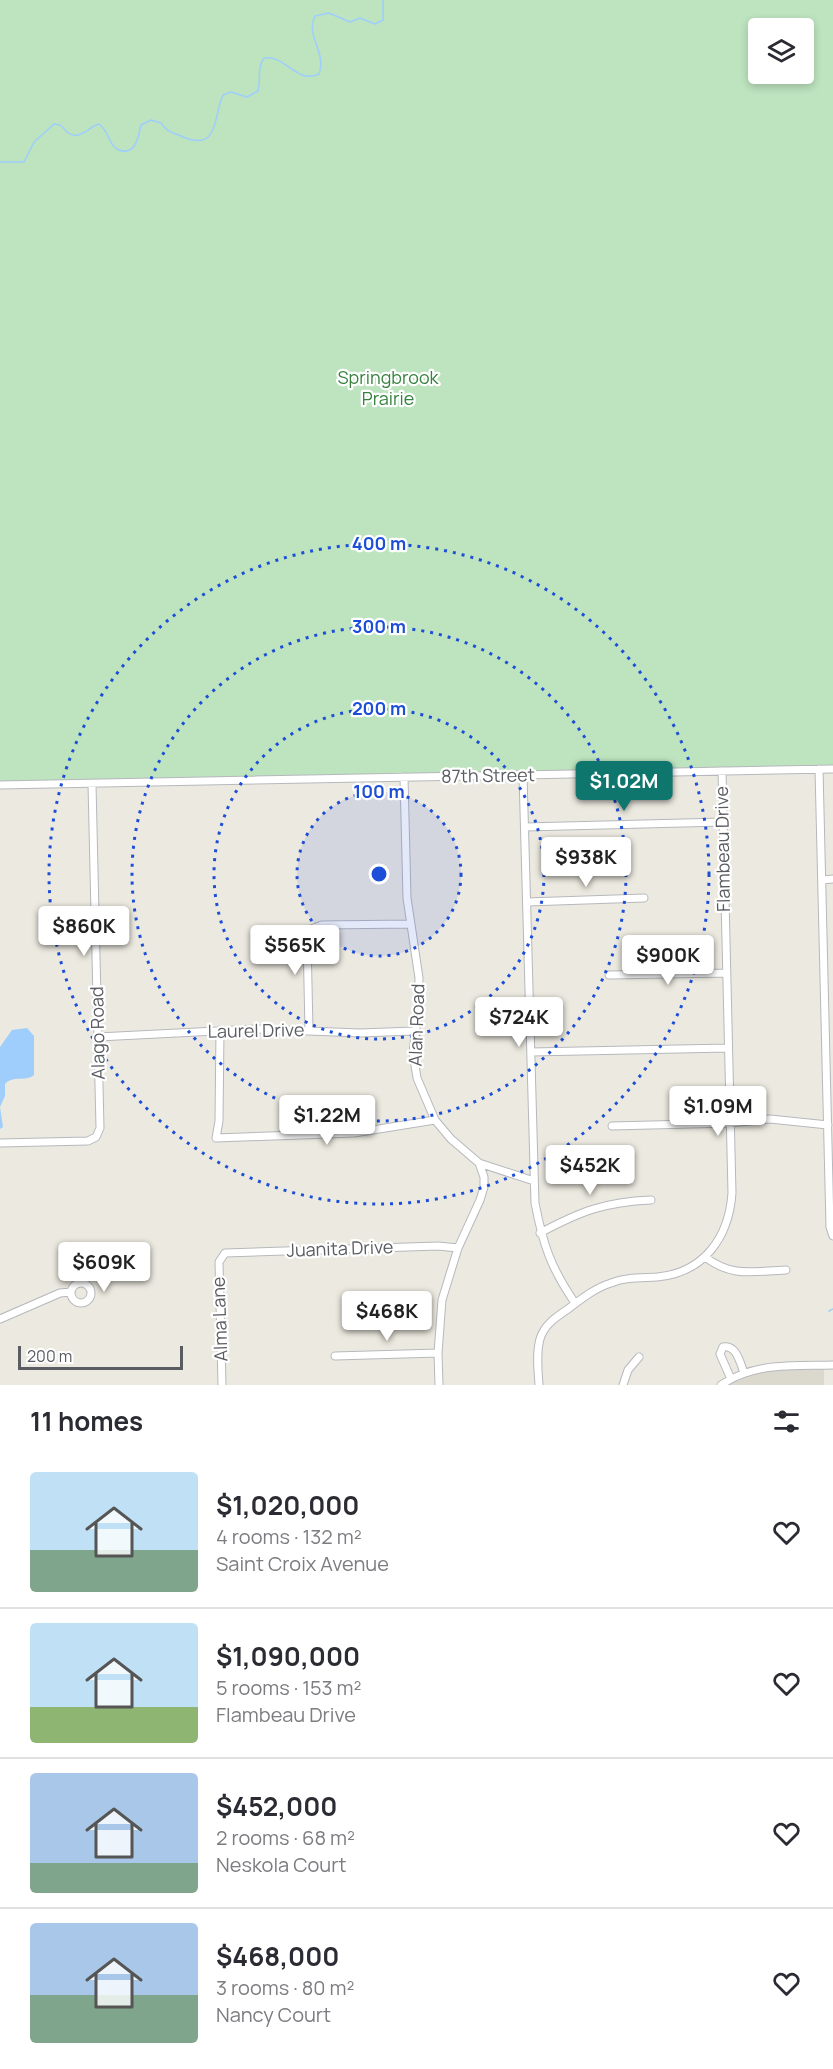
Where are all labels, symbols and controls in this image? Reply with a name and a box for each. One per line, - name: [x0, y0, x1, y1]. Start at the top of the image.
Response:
- map controls: [748, 18, 814, 84]
- button: layers: [748, 18, 814, 84]
- park label: Springbrook Prairie: [338, 365, 440, 410]
- text: 400 m: [352, 531, 406, 555]
- text: 300 m: [352, 614, 406, 638]
- text: 200 m: [352, 696, 406, 720]
- pin: $1.02M: [575, 761, 673, 812]
- street label: 87th Street: [441, 762, 535, 788]
- text: $1.02M: [590, 767, 658, 794]
- text: 100 m: [353, 779, 405, 803]
- street label: Flambeau Drive: [709, 786, 735, 912]
- pin: $938K: [544, 837, 628, 888]
- text: $938K: [555, 843, 617, 870]
- centre of rings: [369, 864, 389, 884]
- pin: $860K: [42, 906, 126, 957]
- text: $860K: [52, 912, 116, 939]
- pin: $565K: [253, 925, 337, 976]
- text: $565K: [264, 931, 326, 958]
- pin: $900K: [626, 935, 710, 986]
- text: $900K: [636, 941, 700, 968]
- street label: Alan Road: [403, 983, 429, 1067]
- street label: Alago Road: [84, 986, 110, 1080]
- pin: $724K: [477, 997, 561, 1048]
- text: $724K: [489, 1003, 549, 1030]
- street label: Laurel Drive: [207, 1017, 304, 1043]
- pin: $1.09M: [669, 1086, 767, 1137]
- text: $1.09M: [683, 1092, 753, 1119]
- pin: $1.22M: [278, 1095, 376, 1146]
- text: $1.22M: [293, 1101, 361, 1128]
- pin: $452K: [548, 1145, 632, 1196]
- text: $452K: [560, 1151, 620, 1178]
- street label: Juanita Drive: [286, 1234, 394, 1262]
- pin: $609K: [62, 1242, 146, 1293]
- text: $609K: [72, 1248, 136, 1275]
- street label: Alma Lane: [206, 1276, 232, 1362]
- pin: $468K: [345, 1291, 429, 1342]
- text: $468K: [356, 1297, 418, 1324]
- scale bar: [18, 1343, 183, 1370]
- text: 200 m: [27, 1345, 72, 1367]
- text: 11 homes: [30, 1403, 143, 1439]
- icon: filters: [770, 1405, 803, 1438]
- text: $1,020,000: [216, 1487, 359, 1523]
- icon: home: [78, 1496, 150, 1568]
- icon: heart: [770, 1516, 803, 1549]
- text: 4 rooms · 132 m²: [216, 1523, 362, 1550]
- text: Saint Croix Avenue: [216, 1550, 389, 1577]
- text: $1,090,000: [216, 1638, 360, 1674]
- icon: home: [78, 1647, 150, 1719]
- icon: heart: [770, 1667, 803, 1700]
- text: 5 rooms · 153 m²: [216, 1674, 362, 1701]
- text: Flambeau Drive: [216, 1701, 356, 1728]
- text: $452,000: [216, 1788, 337, 1824]
- icon: home: [78, 1797, 150, 1869]
- icon: heart: [770, 1817, 803, 1850]
- text: 2 rooms · 68 m²: [216, 1824, 355, 1851]
- text: Neskola Court: [216, 1851, 346, 1878]
- text: $468,000: [216, 1938, 339, 1974]
- icon: home: [78, 1947, 150, 2019]
- icon: heart: [770, 1967, 803, 2000]
- text: 3 rooms · 80 m²: [216, 1974, 355, 2001]
- text: Nancy Court: [216, 2001, 331, 2028]

